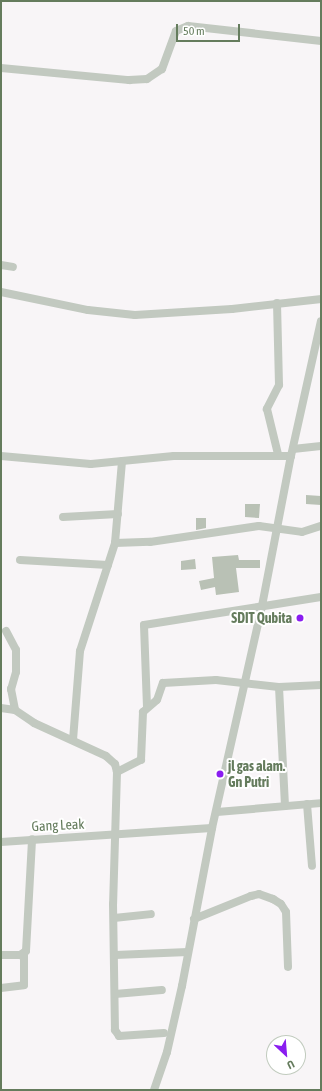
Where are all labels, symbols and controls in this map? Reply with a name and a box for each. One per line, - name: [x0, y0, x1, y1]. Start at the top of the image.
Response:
- scale bar: [178, 16, 242, 42]
- text: 50 m: [183, 24, 205, 38]
- place label: SDIT Qubita: [231, 610, 292, 626]
- marker: SDIT Qubita: [295, 613, 305, 623]
- place label: jl gas alam. Gn Putri: [228, 758, 285, 790]
- marker: jl gas alam. Gn Putri: [215, 769, 225, 779]
- street label: Gang Leak: [31, 815, 85, 835]
- north arrow: [266, 1035, 306, 1075]
- text: U: [285, 1058, 296, 1072]

